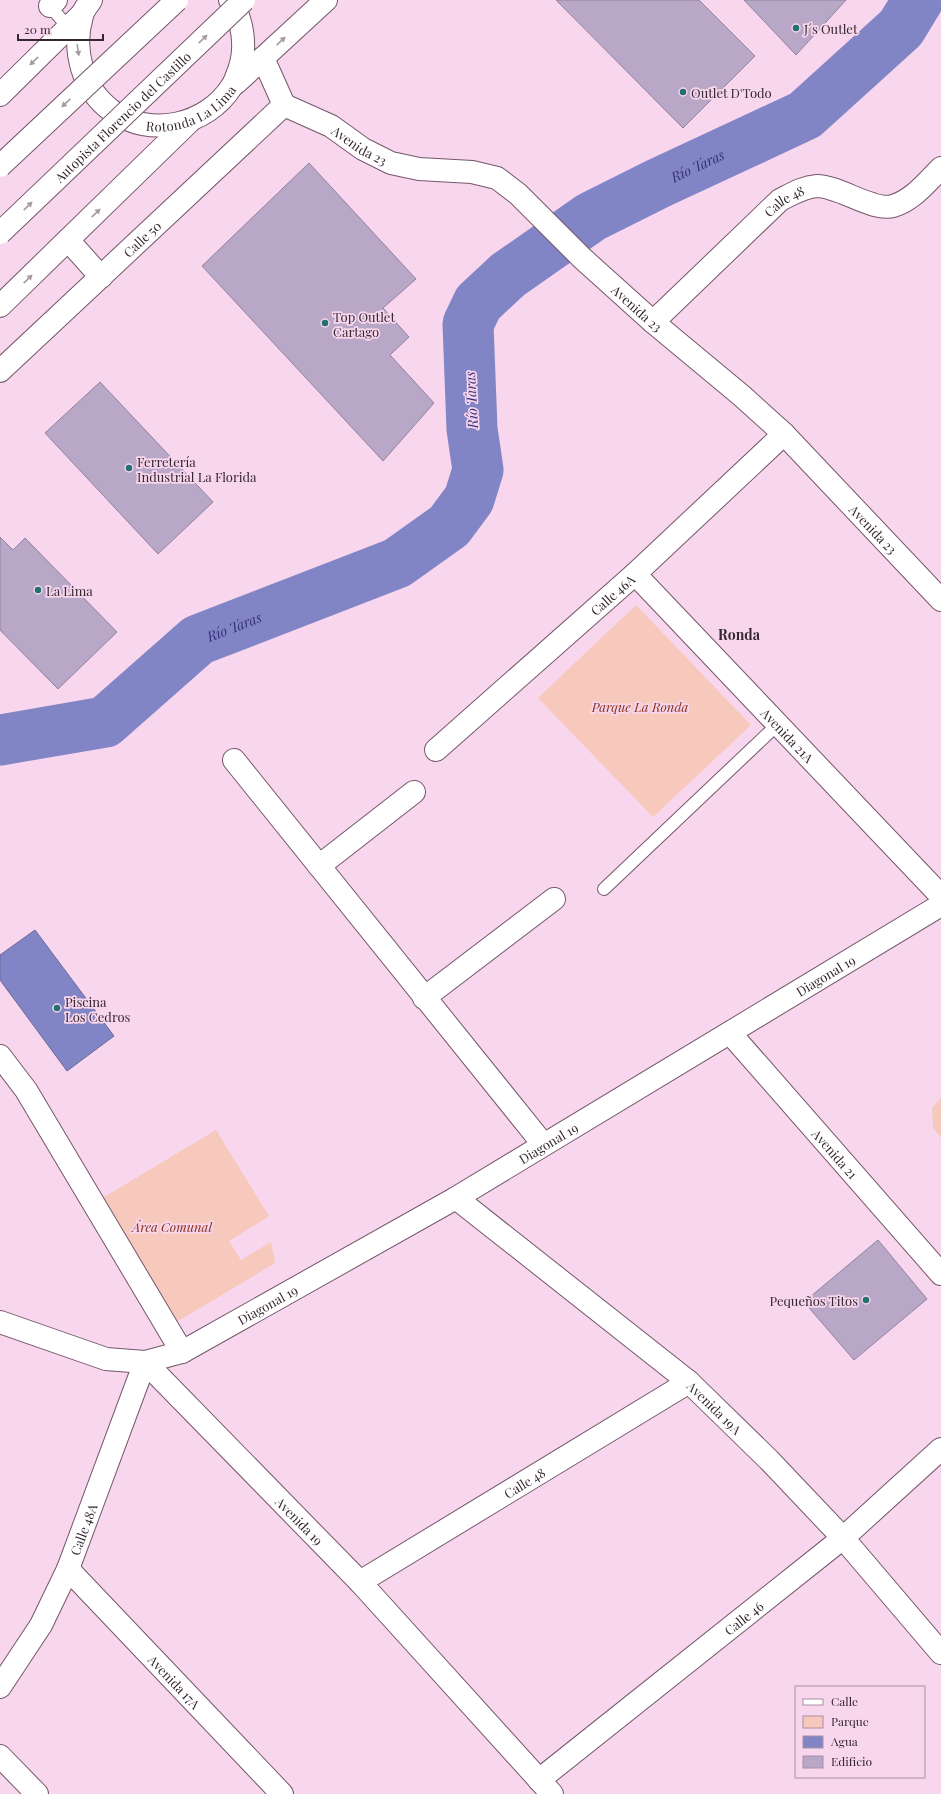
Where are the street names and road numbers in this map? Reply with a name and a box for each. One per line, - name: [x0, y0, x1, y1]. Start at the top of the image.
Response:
- street label: Autopista Florencio del Castillo: [50, 47, 194, 186]
- street label: Rotonda La Lima: [145, 81, 239, 134]
- street label: Avenida 23: [328, 121, 390, 168]
- street label: Calle 48: [760, 181, 807, 220]
- street label: Calle 50: [119, 216, 164, 260]
- street label: Avenida 23: [608, 280, 666, 335]
- street label: Avenida 23: [846, 500, 901, 557]
- street label: Calle 46A: [586, 570, 638, 618]
- street label: Avenida 21A: [757, 703, 818, 766]
- street label: Diagonal 19: [792, 951, 858, 999]
- street label: Diagonal 19: [515, 1118, 581, 1167]
- street label: Avenida 21: [808, 1124, 862, 1182]
- street label: Diagonal 19: [234, 1281, 300, 1328]
- street label: Avenida 19A: [683, 1376, 746, 1438]
- street label: Calle 48: [500, 1463, 548, 1501]
- street label: Avenida 19: [272, 1492, 327, 1548]
- street label: Calle 48A: [65, 1500, 100, 1557]
- street label: Calle 46: [720, 1596, 766, 1638]
- street label: Avenida 17A: [145, 1650, 205, 1712]

